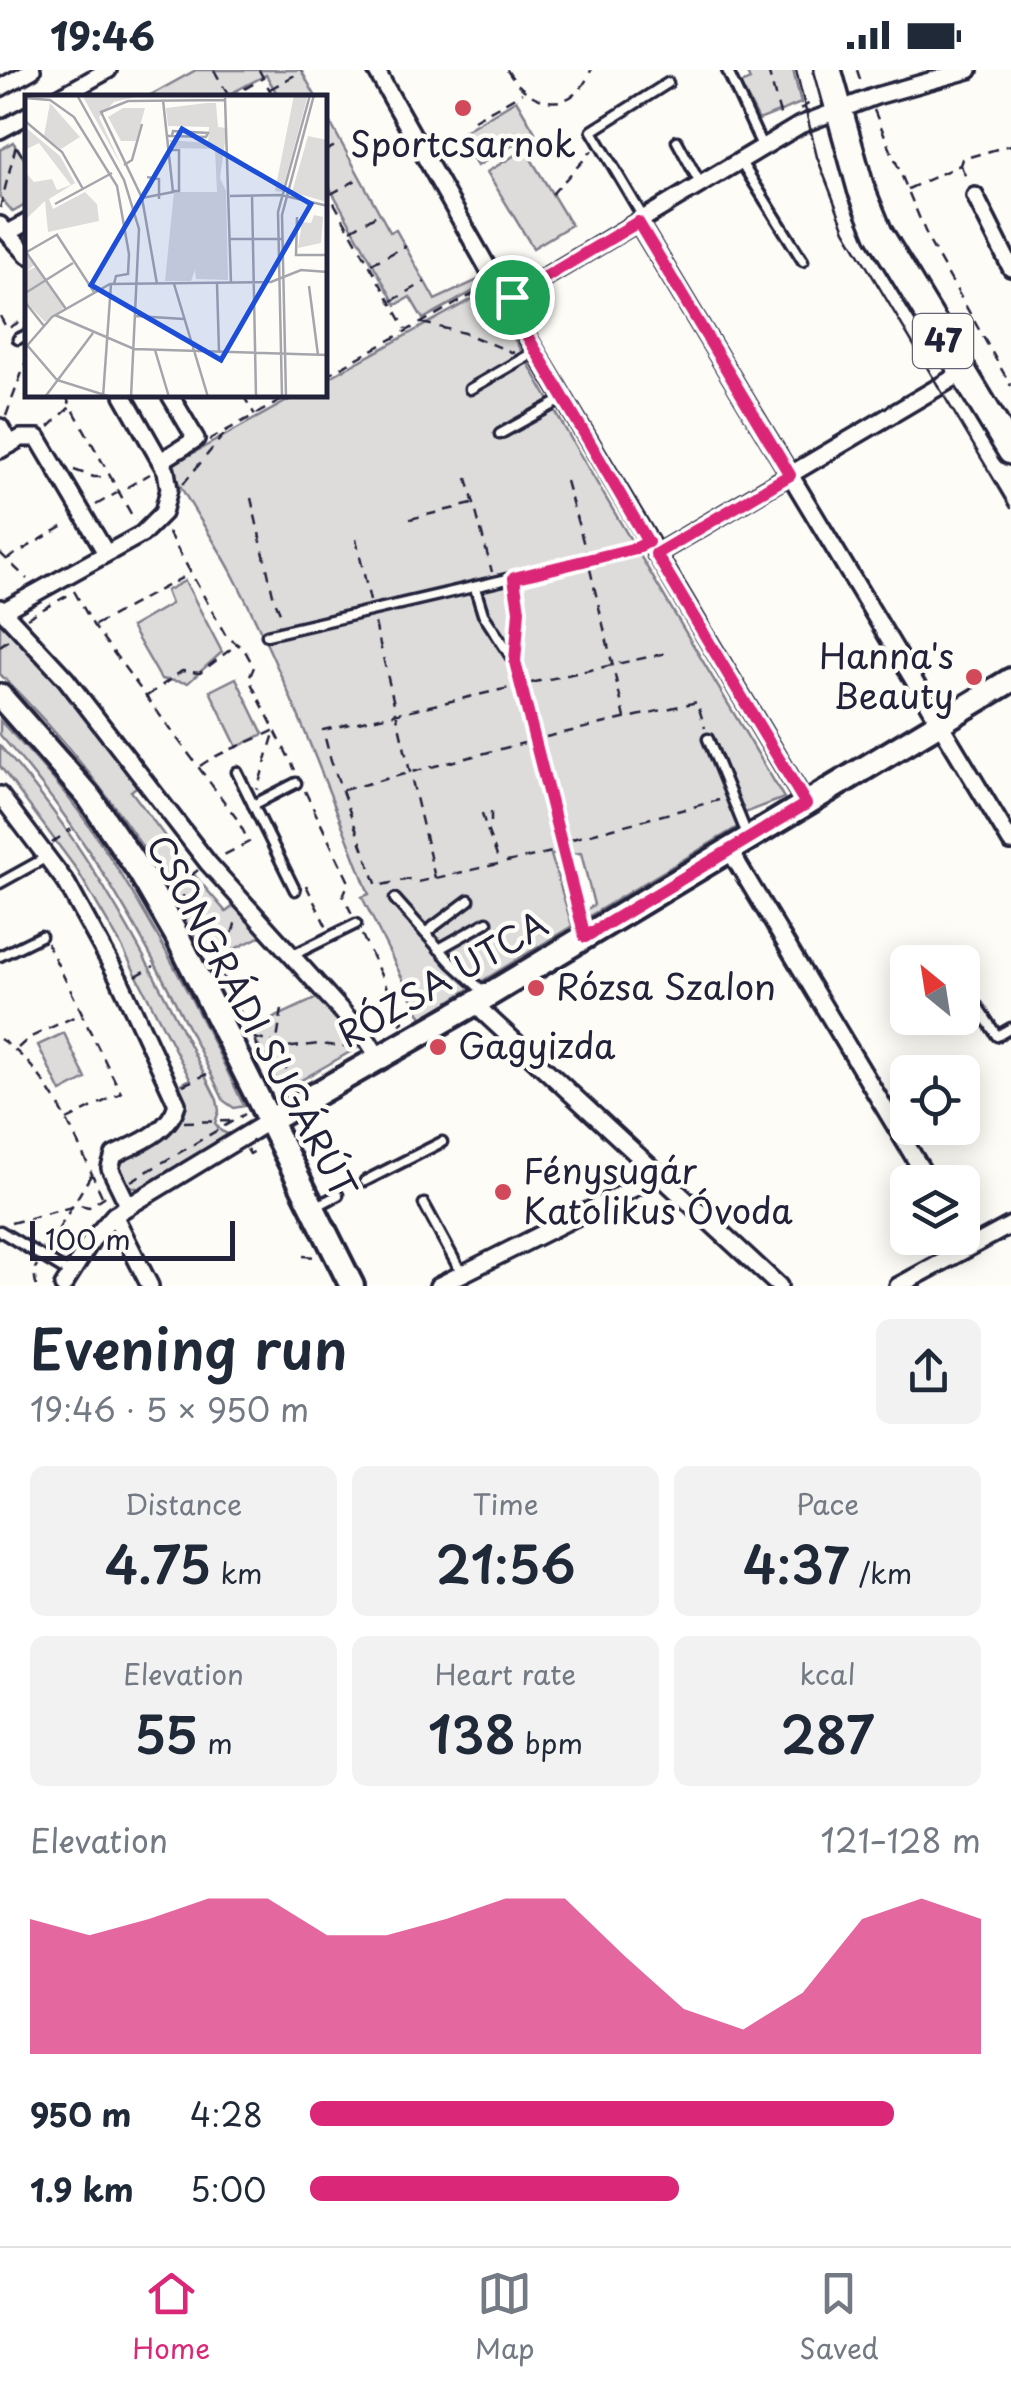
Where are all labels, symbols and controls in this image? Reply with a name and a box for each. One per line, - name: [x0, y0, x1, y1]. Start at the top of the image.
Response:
- text: 19:46: [50, 7, 155, 64]
- inset map: [25, 95, 328, 398]
- marker: Sportcsarnok: [452, 97, 474, 119]
- place label: Sportcsarnok: [350, 116, 576, 169]
- pin: [470, 255, 555, 340]
- icon: arrive: [485, 270, 540, 325]
- road number: 47: [913, 314, 973, 368]
- place label: Hanna's Beauty: [819, 628, 954, 721]
- marker: Hanna's Beauty: [963, 666, 985, 688]
- street label: CSONGRÁDI SUGÁRÚT: [135, 824, 372, 1207]
- street label: RÓZSA UTCA: [327, 896, 557, 1060]
- north arrow: [890, 945, 980, 1035]
- map controls: [890, 945, 980, 1255]
- place label: Rózsa Szalon: [556, 959, 776, 1012]
- marker: Rózsa Szalon: [525, 977, 547, 999]
- place label: Gagyizda: [458, 1018, 616, 1071]
- marker: Gagyizda: [427, 1036, 449, 1058]
- button: locate: [890, 1055, 980, 1145]
- place label: Fénysugár Katolikus Óvoda: [523, 1143, 793, 1236]
- button: layers: [890, 1165, 980, 1255]
- marker: Fénysugár Katolikus Óvoda: [492, 1181, 514, 1203]
- scale bar: [30, 1216, 235, 1260]
- text: 100 m: [45, 1217, 131, 1260]
- text: Evening run: [30, 1306, 348, 1389]
- button: share: [876, 1319, 981, 1424]
- text: 19:46 · 5 × 950 m: [30, 1385, 309, 1433]
- text: Distance: [125, 1482, 242, 1525]
- text: Time: [472, 1482, 539, 1525]
- text: Pace: [796, 1482, 859, 1525]
- text: 4.75: [104, 1525, 211, 1601]
- text: 21:56: [435, 1525, 576, 1601]
- text: 4:37: [743, 1525, 850, 1601]
- text: km: [211, 1551, 263, 1594]
- text: /km: [850, 1551, 912, 1594]
- text: Elevation: [123, 1652, 244, 1695]
- text: Heart rate: [435, 1652, 576, 1695]
- text: kcal: [800, 1652, 855, 1695]
- text: 55: [134, 1695, 198, 1771]
- text: 138: [428, 1695, 516, 1771]
- text: 287: [781, 1695, 874, 1771]
- text: m: [198, 1721, 233, 1764]
- text: bpm: [516, 1721, 583, 1764]
- text: Elevation: [30, 1816, 168, 1864]
- text: 121–128 m: [821, 1816, 981, 1864]
- text: 950 m: [30, 2090, 131, 2138]
- text: 4:28: [190, 2090, 263, 2138]
- text: 1.9 km: [30, 2165, 134, 2213]
- text: 5:00: [190, 2165, 267, 2213]
- tab: Home: [132, 2266, 210, 2369]
- tab: Map: [475, 2266, 535, 2369]
- tab: Saved: [799, 2266, 879, 2369]

